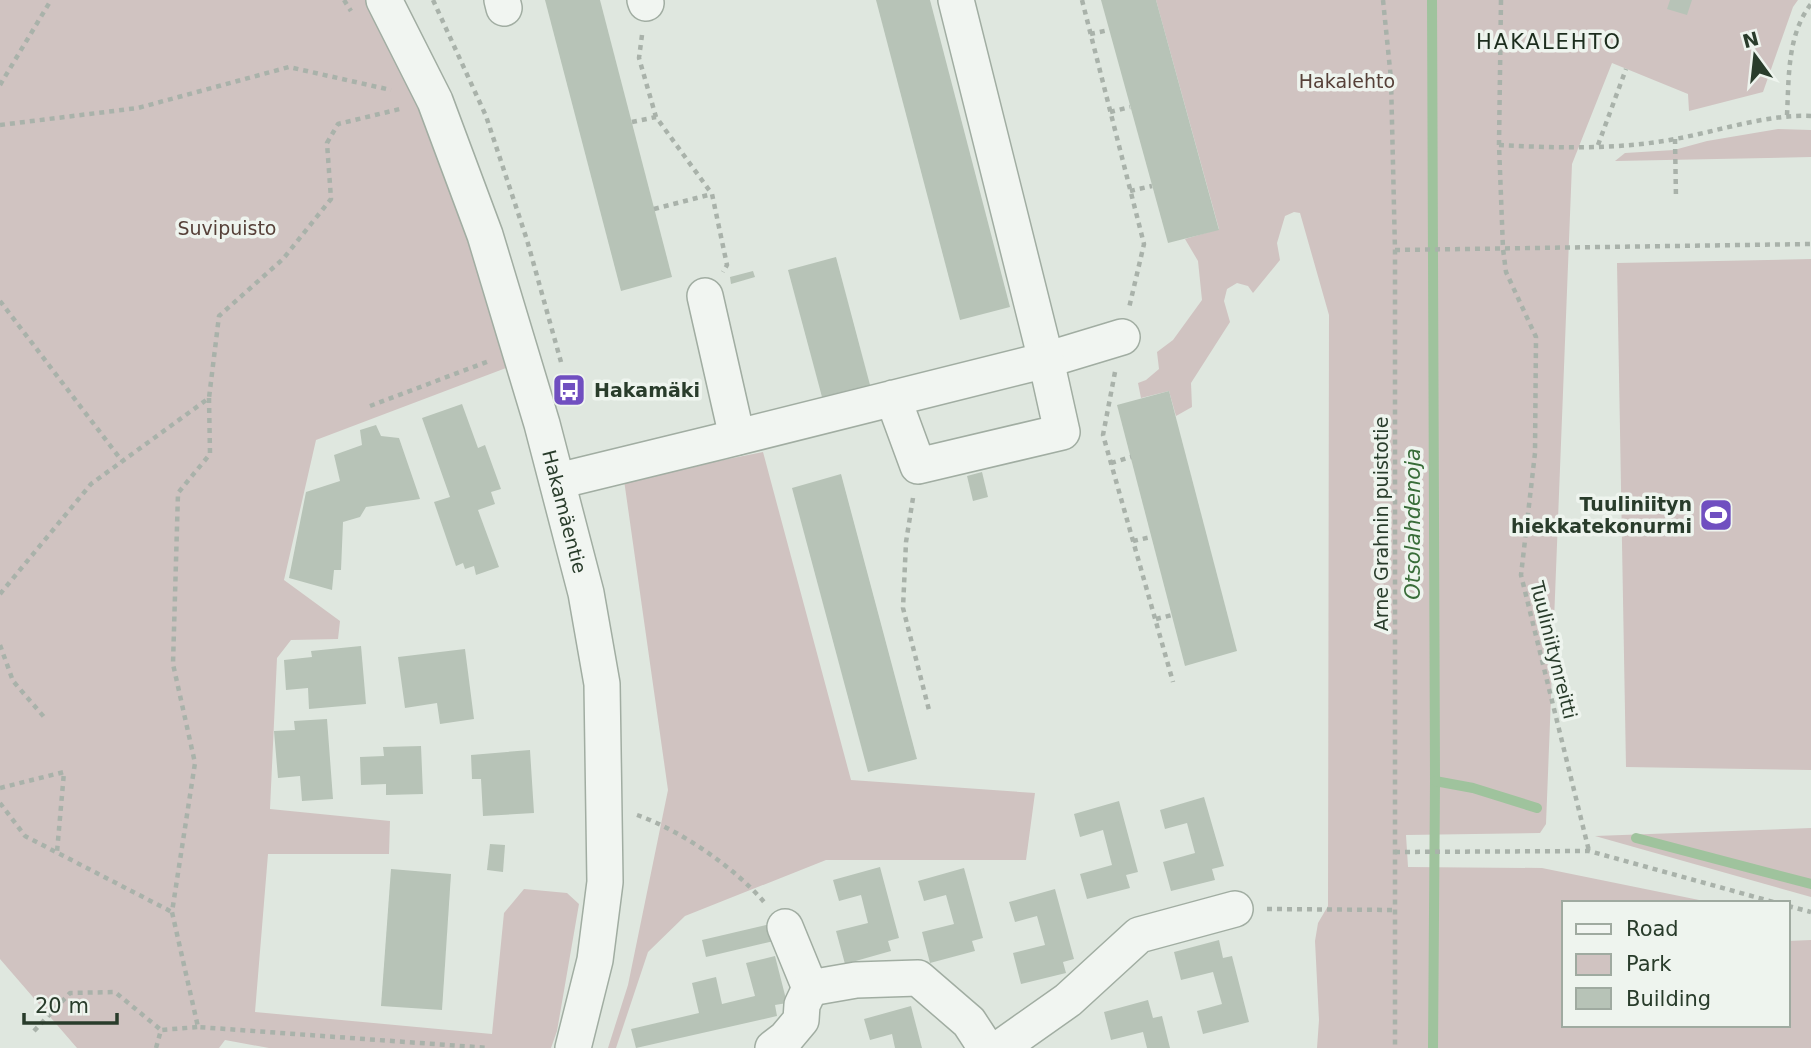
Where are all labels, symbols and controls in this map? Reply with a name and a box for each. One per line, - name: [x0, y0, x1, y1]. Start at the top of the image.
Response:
- north arrow: [1720, 21, 1790, 91]
- text: N: [1740, 27, 1761, 52]
- district label: HAKALEHTO: [1476, 30, 1622, 54]
- park label: Hakalehto: [1299, 70, 1395, 92]
- park label: Suvipuisto: [178, 217, 276, 239]
- bus stop icon: Hakamäki: [550, 371, 588, 409]
- place label: Hakamäki: [594, 379, 700, 401]
- street label: Arne Grahnin puistotie: [1370, 417, 1392, 631]
- street label: Hakamäentie: [538, 447, 591, 576]
- water label: Otsolahdenoja: [1401, 448, 1425, 600]
- place label: Tuuliniityn hiekkatekonurmi: [1511, 493, 1692, 537]
- sports icon: Tuuliniityn hiekkatekonurmi: [1697, 496, 1735, 534]
- street label: Tuuliniitynreitti: [1526, 578, 1582, 721]
- legend: [1562, 901, 1790, 1027]
- text: Road: [1626, 917, 1679, 941]
- text: Park: [1626, 952, 1672, 976]
- scale bar: [24, 982, 117, 1026]
- text: Building: [1626, 987, 1711, 1011]
- text: 20 m: [35, 994, 89, 1018]

